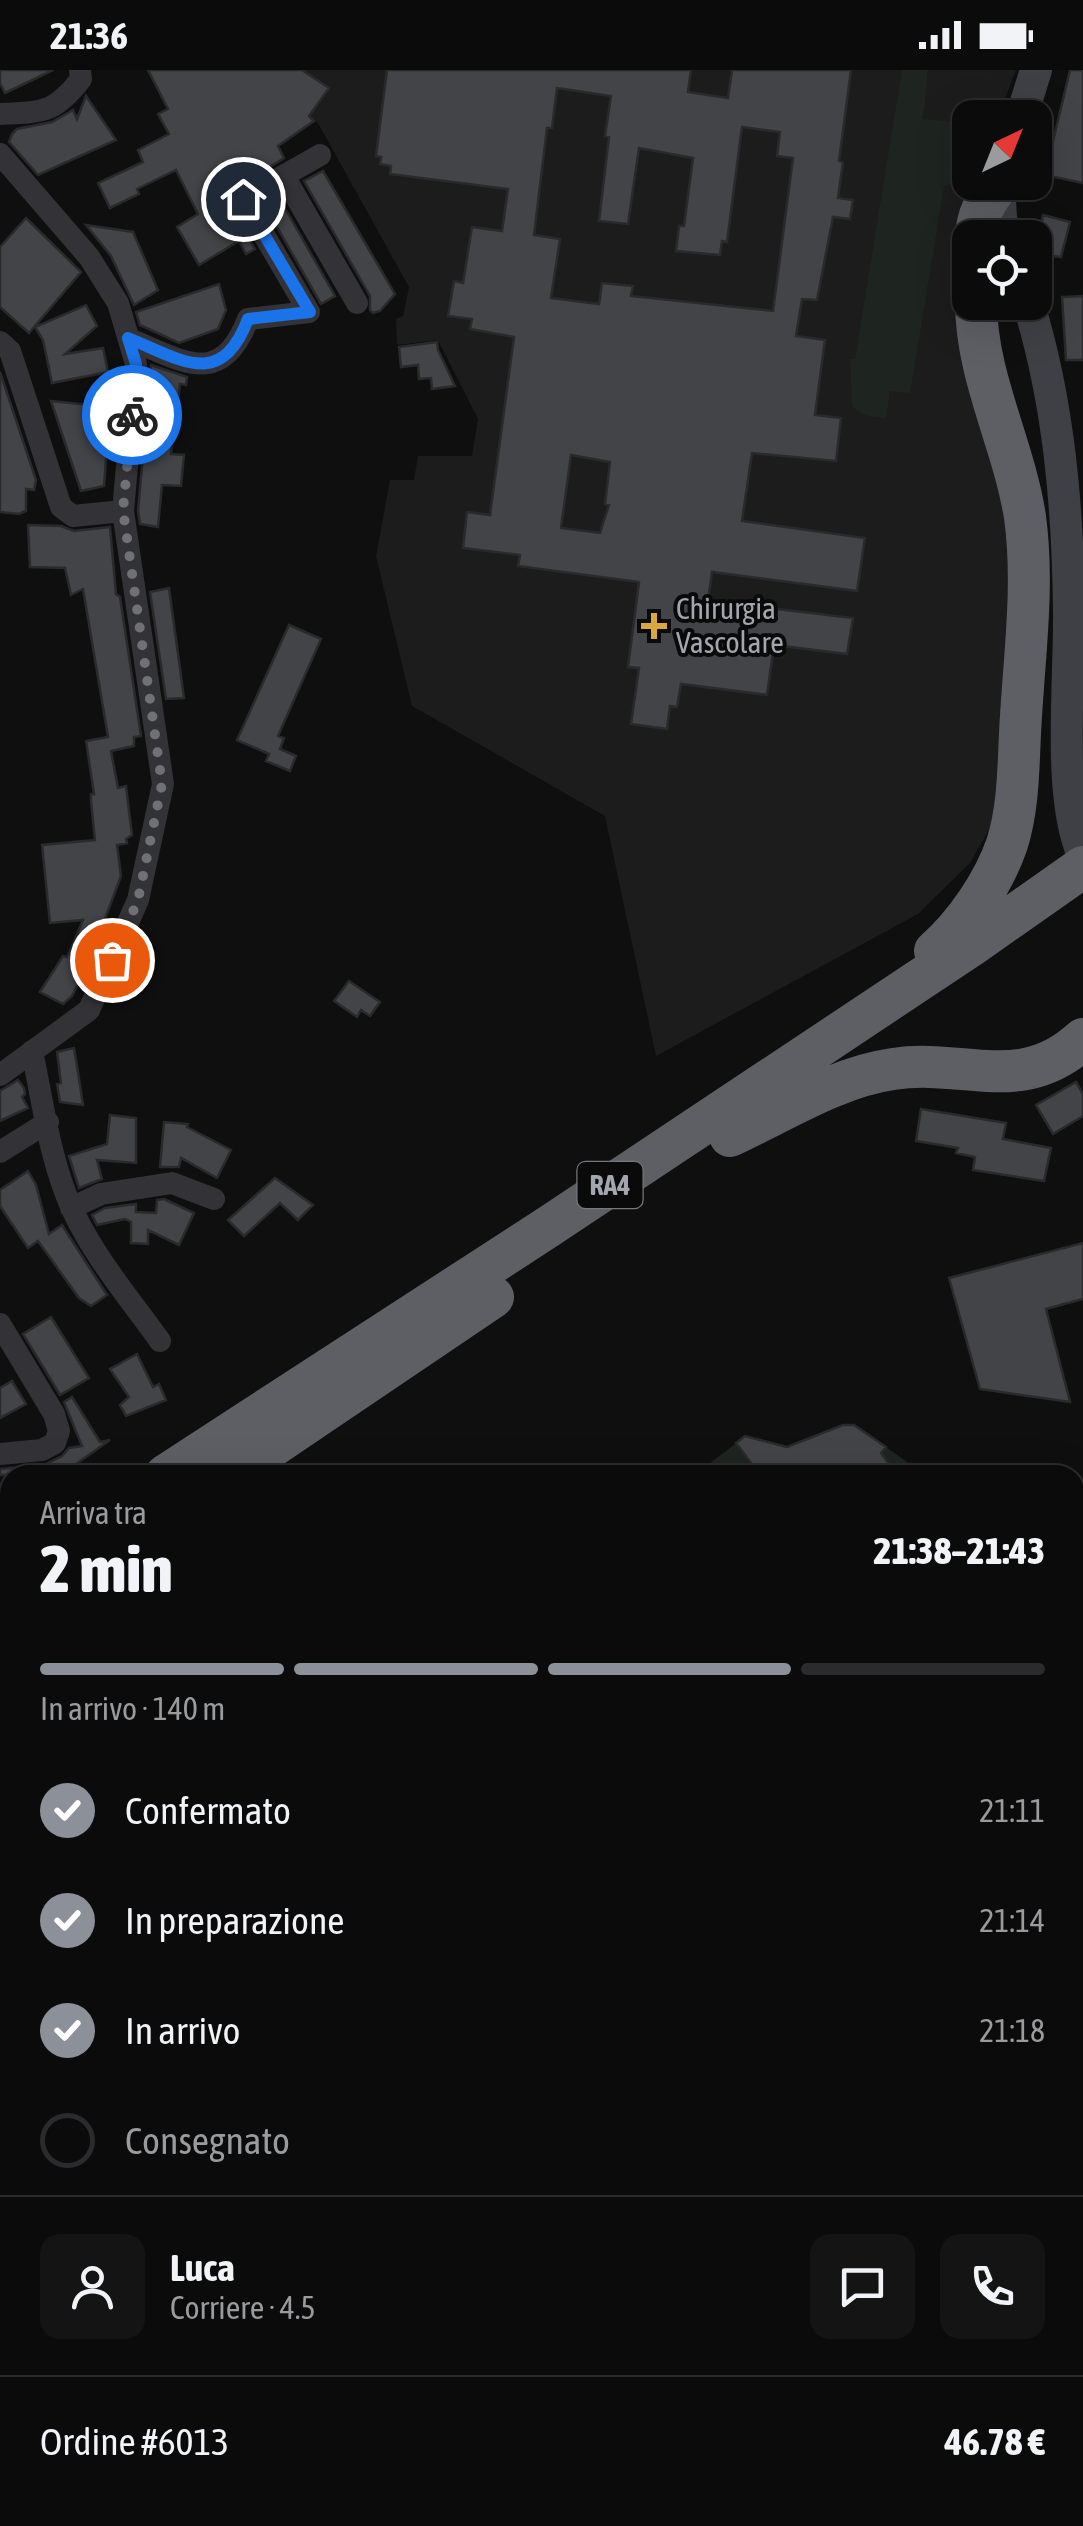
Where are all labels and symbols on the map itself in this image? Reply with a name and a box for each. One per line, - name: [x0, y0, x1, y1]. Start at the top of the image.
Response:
- north arrow: [952, 100, 1052, 200]
- pin: [201, 157, 286, 242]
- courier: [82, 365, 182, 465]
- place label: Chirurgia Vascolare: [676, 591, 784, 659]
- marker: Chirurgia Vascolare: [641, 613, 667, 639]
- pin: [70, 918, 155, 1003]
- road number: RA4: [578, 1162, 642, 1208]

